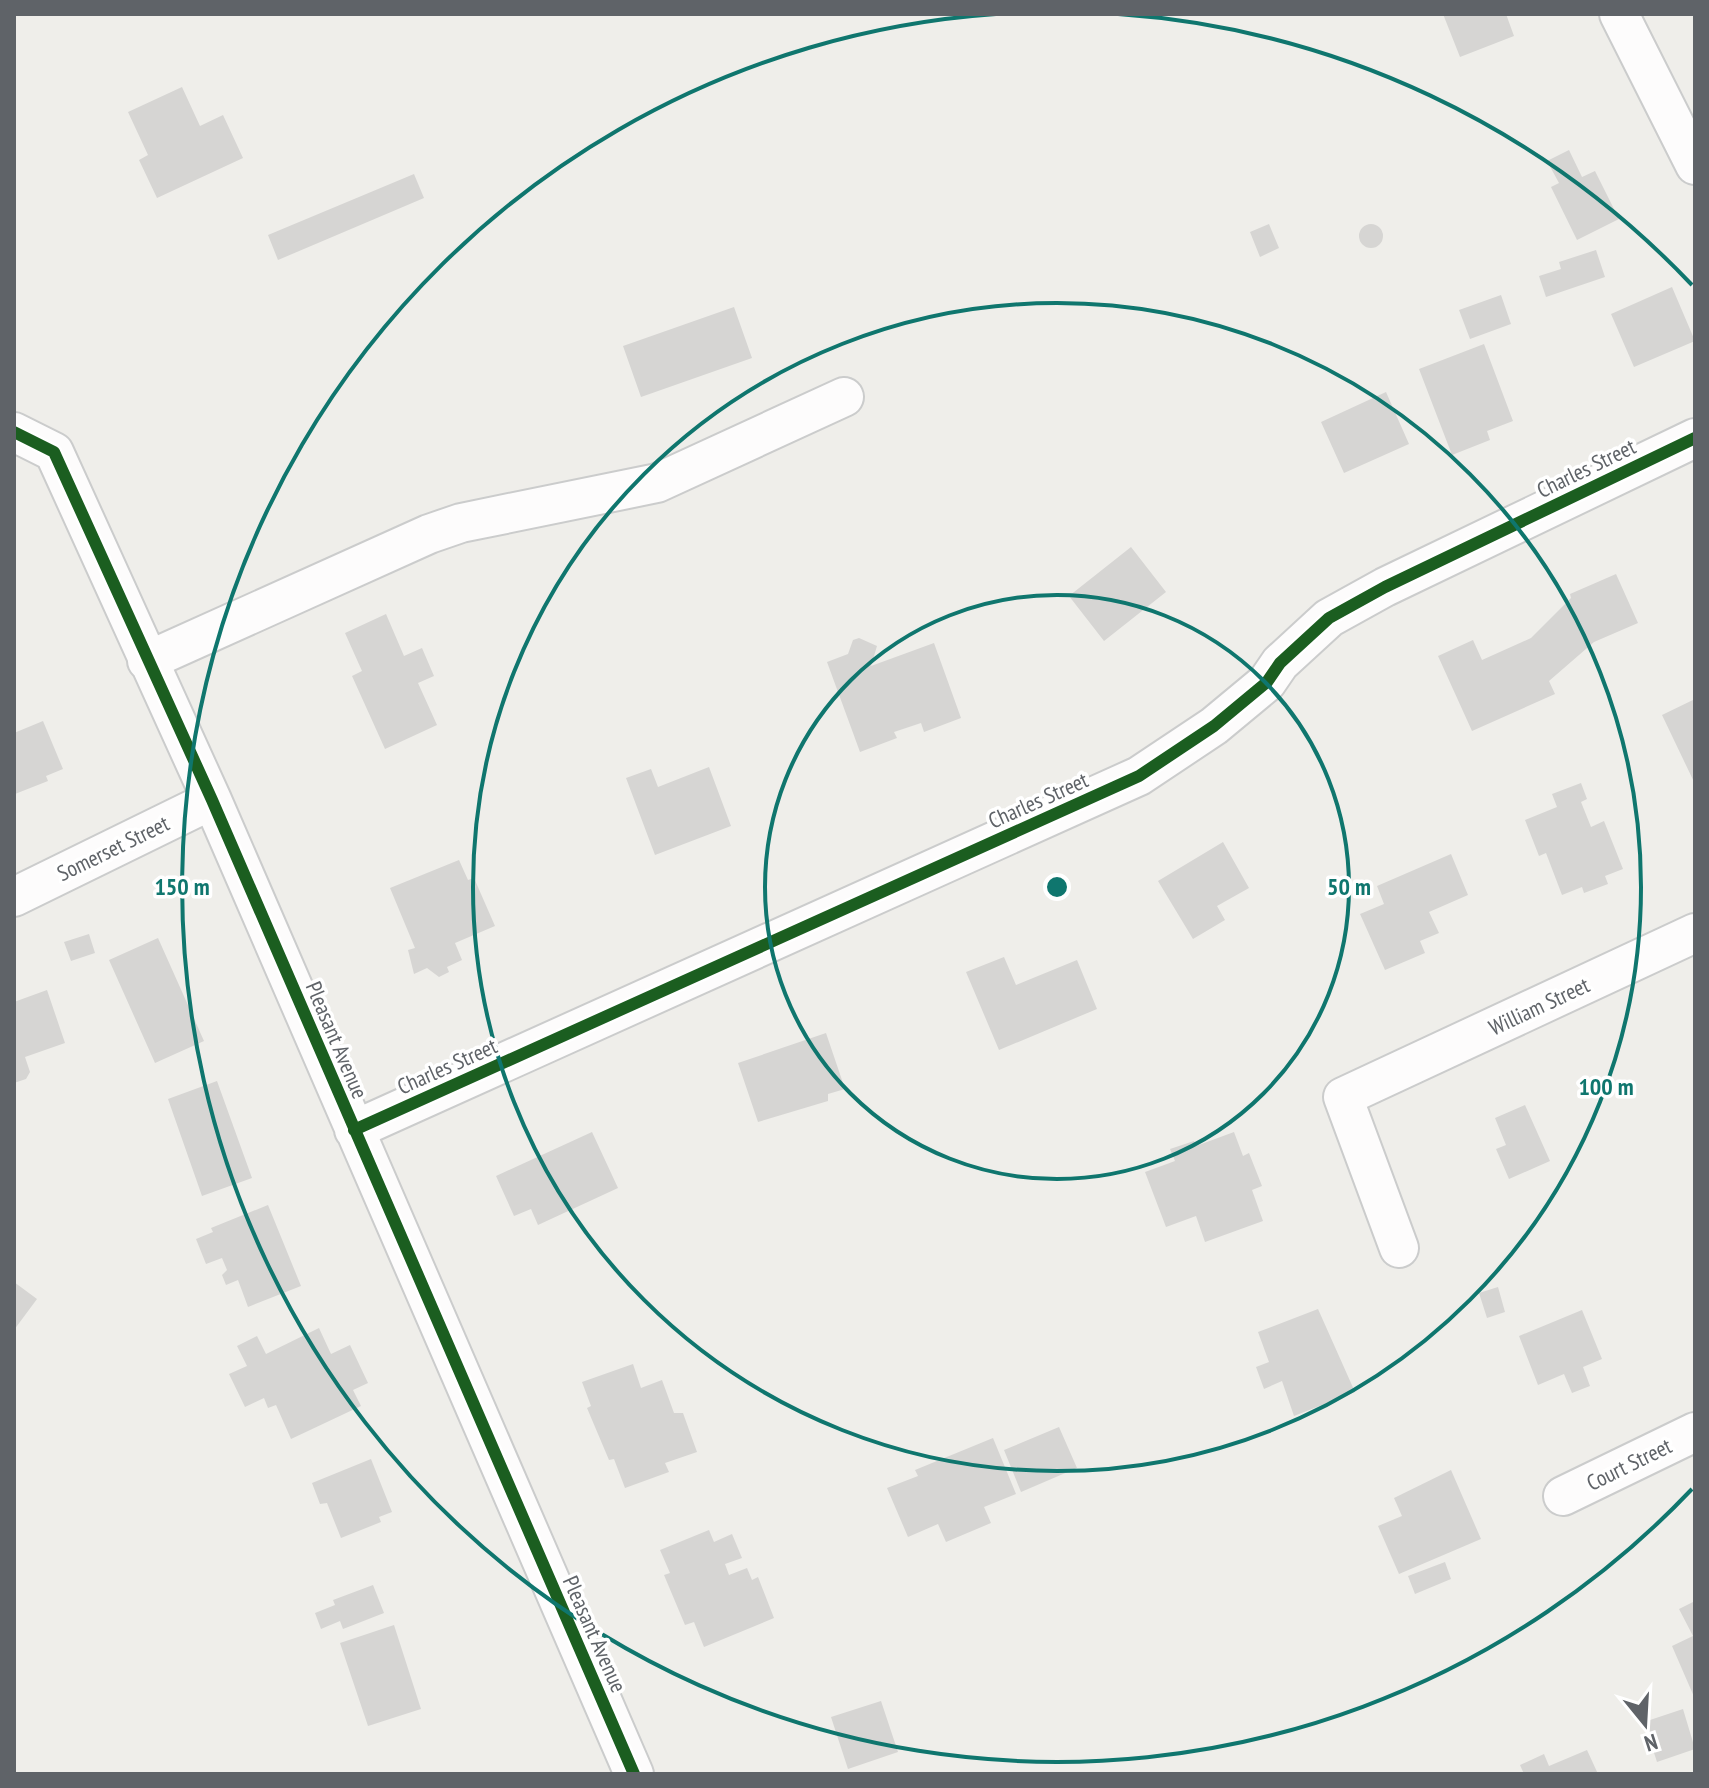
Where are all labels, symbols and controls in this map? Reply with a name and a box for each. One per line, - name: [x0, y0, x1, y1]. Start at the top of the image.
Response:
- street label: Charles Street: [1532, 432, 1640, 504]
- street label: Charles Street: [984, 766, 1092, 834]
- street label: Somerset Street: [52, 809, 174, 887]
- text: 150 m: [154, 871, 210, 902]
- text: 50 m: [1327, 871, 1371, 902]
- centre of rings: [1043, 873, 1071, 901]
- street label: William Street: [1484, 971, 1594, 1041]
- street label: Pleasant Avenue: [300, 977, 374, 1103]
- street label: Charles Street: [393, 1032, 501, 1100]
- text: 100 m: [1578, 1071, 1634, 1102]
- street label: Court Street: [1582, 1431, 1676, 1497]
- street label: Pleasant Avenue: [557, 1571, 633, 1697]
- north arrow: [1605, 1684, 1685, 1764]
- text: N: [1641, 1728, 1661, 1758]

